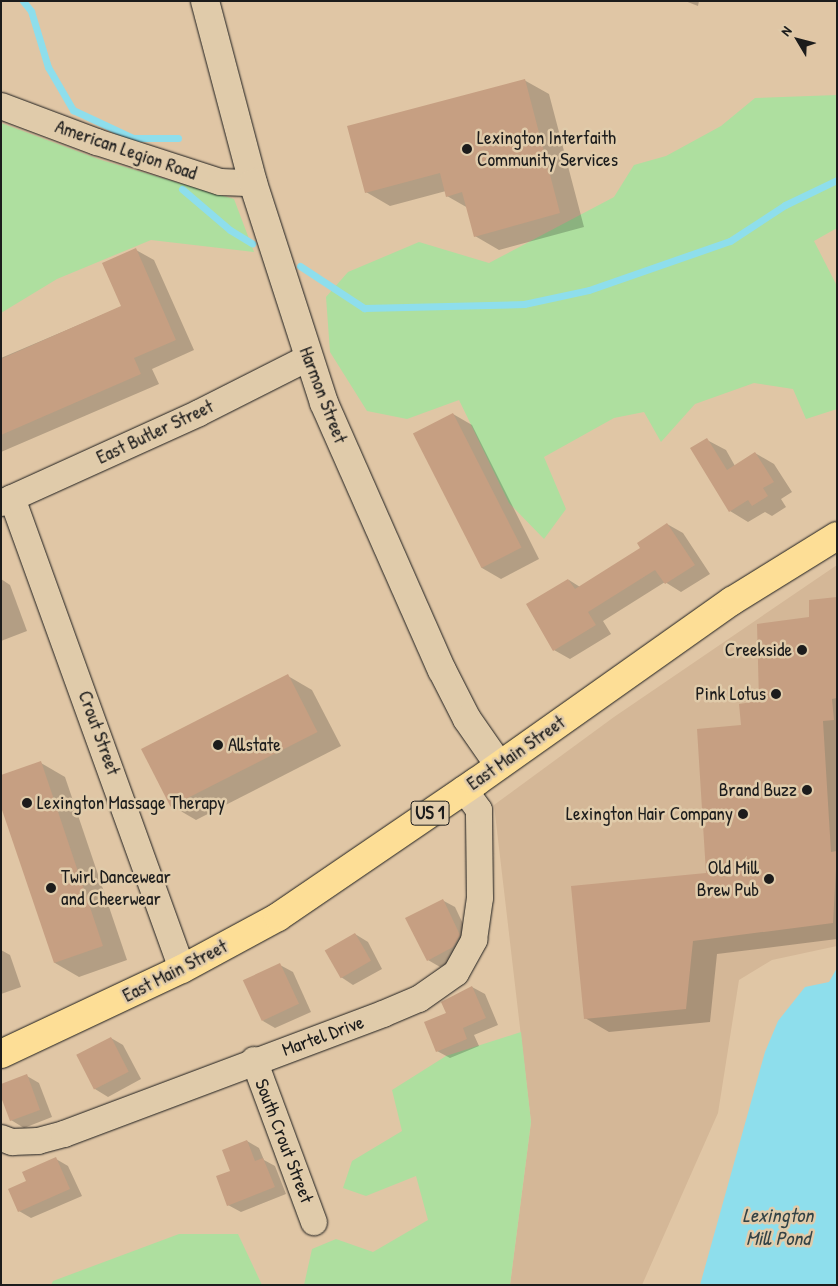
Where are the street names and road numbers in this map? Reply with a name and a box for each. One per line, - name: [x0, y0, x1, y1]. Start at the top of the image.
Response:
- street label: American Legion Road: [52, 115, 200, 185]
- street label: Harmon Street: [294, 344, 352, 446]
- street label: East Butler Street: [93, 395, 217, 469]
- street label: Crout Street: [73, 688, 125, 778]
- street label: East Main Street: [463, 711, 569, 795]
- road number: US 1: [410, 798, 450, 828]
- street label: East Main Street: [119, 935, 231, 1007]
- street label: Martel Drive: [279, 1011, 367, 1061]
- street label: South Crout Street: [250, 1076, 318, 1206]

